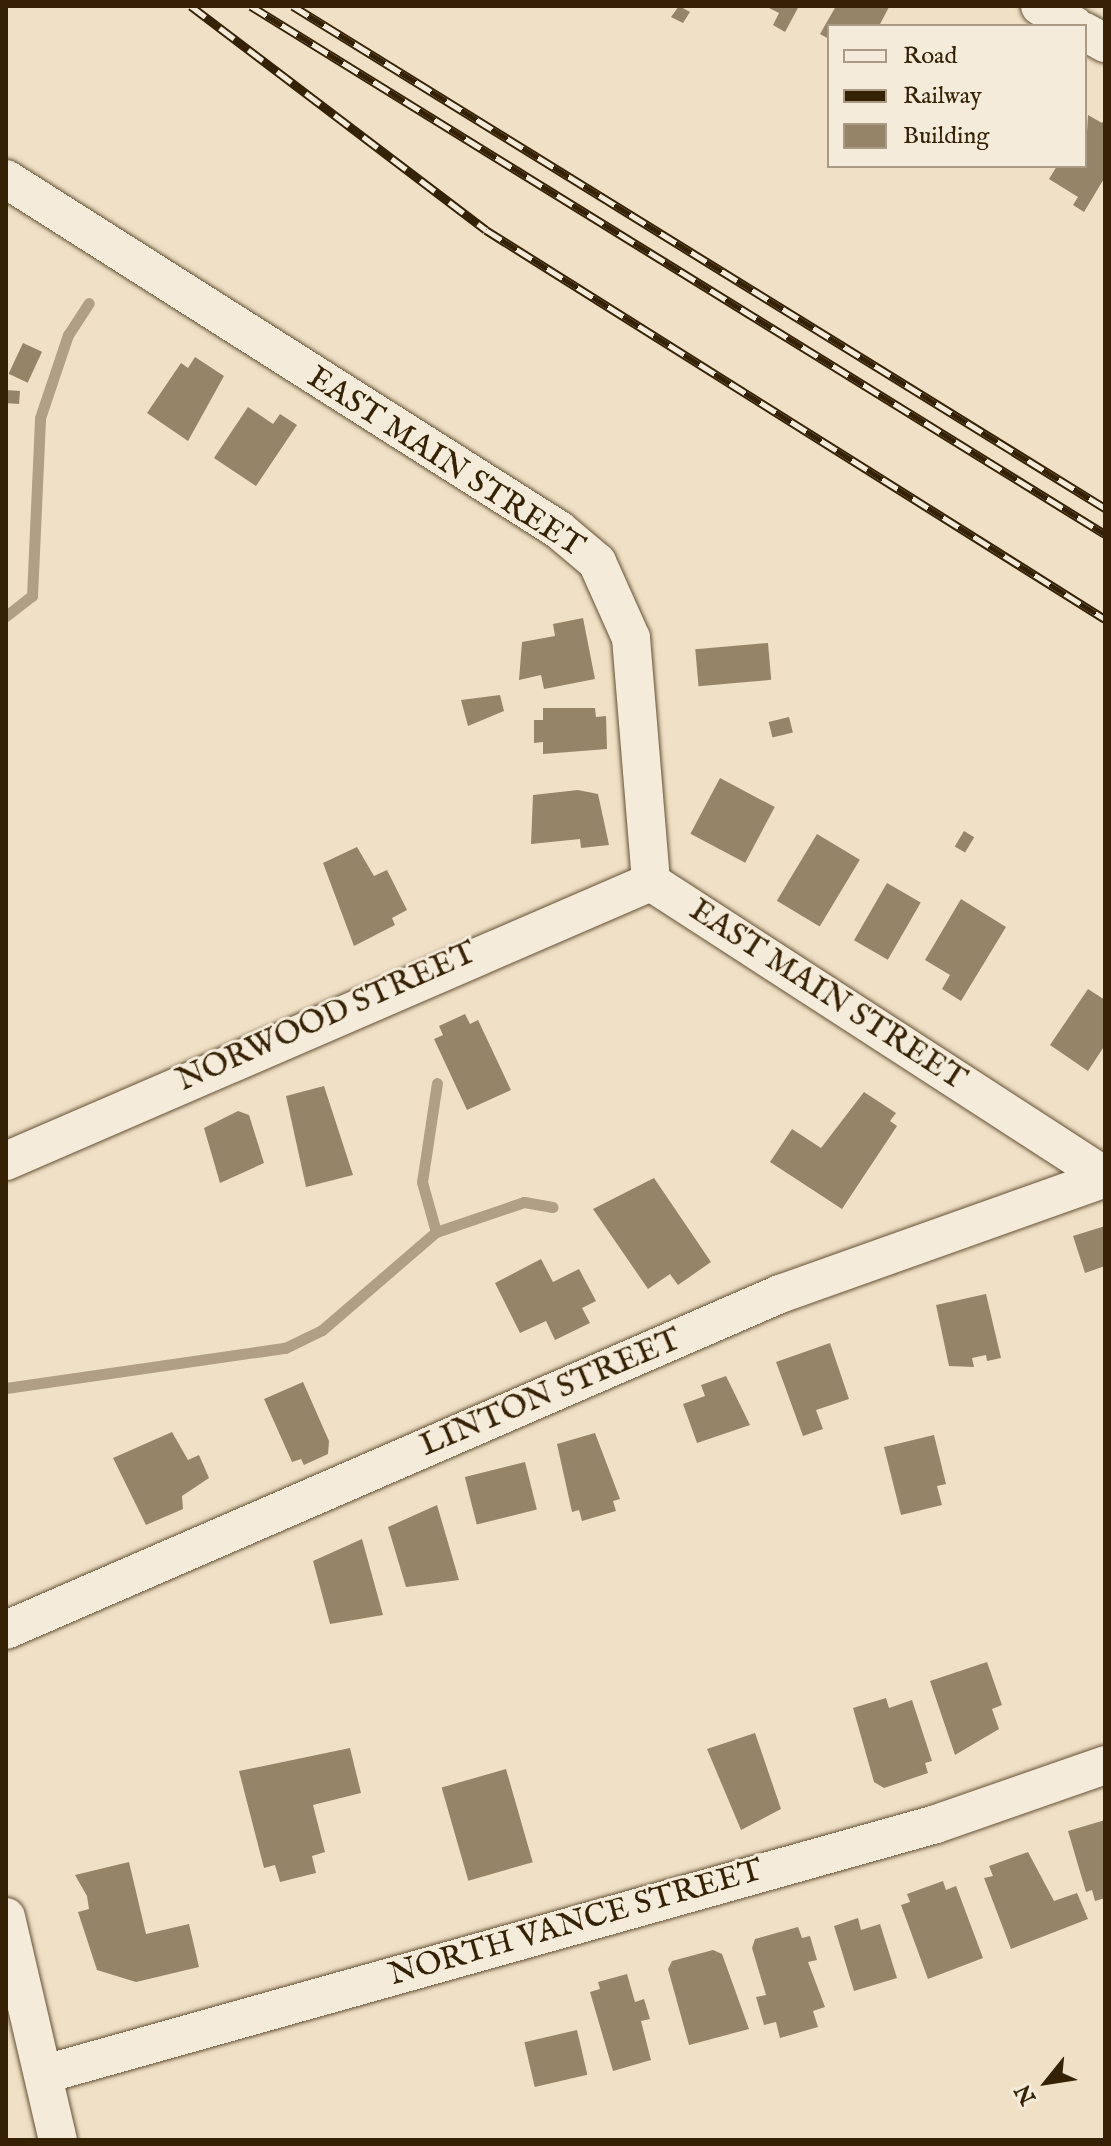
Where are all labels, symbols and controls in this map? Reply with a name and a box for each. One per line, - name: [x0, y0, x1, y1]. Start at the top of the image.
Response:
- legend: [827, 24, 1087, 168]
- text: Road: [903, 41, 957, 72]
- text: Railway: [903, 81, 982, 112]
- text: Building: [903, 121, 989, 152]
- street label: EAST MAIN STREET: [299, 359, 591, 567]
- street label: EAST MAIN STREET: [681, 892, 973, 1100]
- street label: NORWOOD STREET: [171, 935, 483, 1101]
- street label: LINTON STREET: [415, 1322, 687, 1466]
- street label: NORTH VANCE STREET: [385, 1852, 767, 1996]
- north arrow: [1007, 2042, 1087, 2122]
- text: N: [1009, 2079, 1043, 2109]

